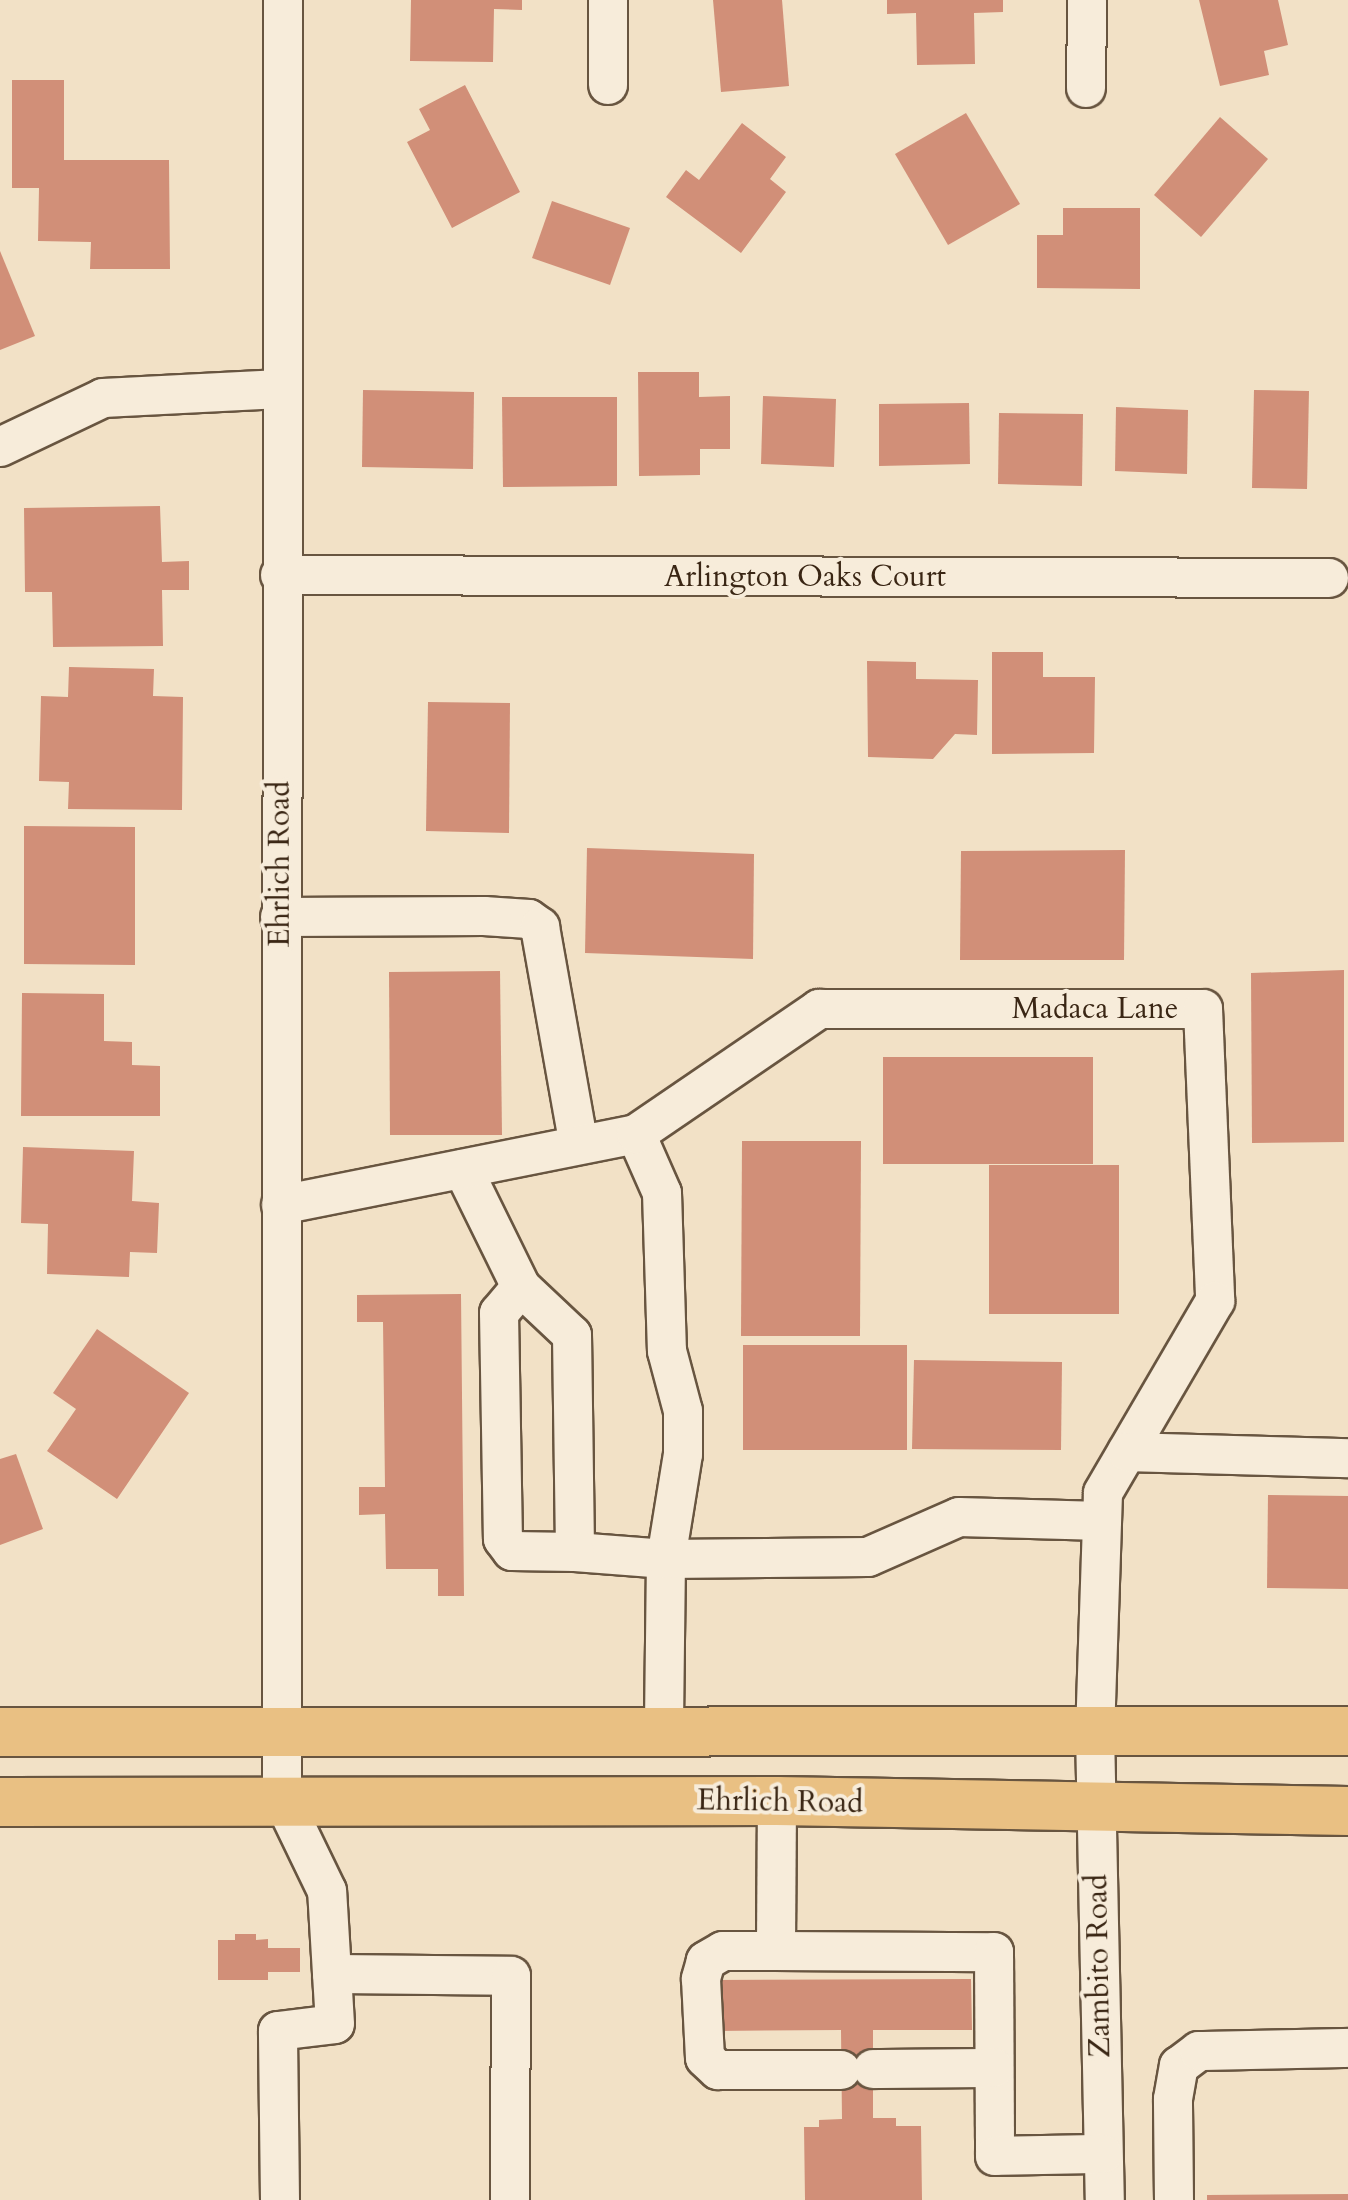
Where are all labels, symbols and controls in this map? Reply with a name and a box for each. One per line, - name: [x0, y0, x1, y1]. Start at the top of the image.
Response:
- street label: Arlington Oaks Court: [664, 559, 946, 595]
- street label: Ehrlich Road: [262, 781, 298, 947]
- street label: Madaca Lane: [1012, 991, 1178, 1027]
- street label: Ehrlich Road: [697, 1783, 863, 1821]
- street label: Zambito Road: [1079, 1874, 1119, 2058]

